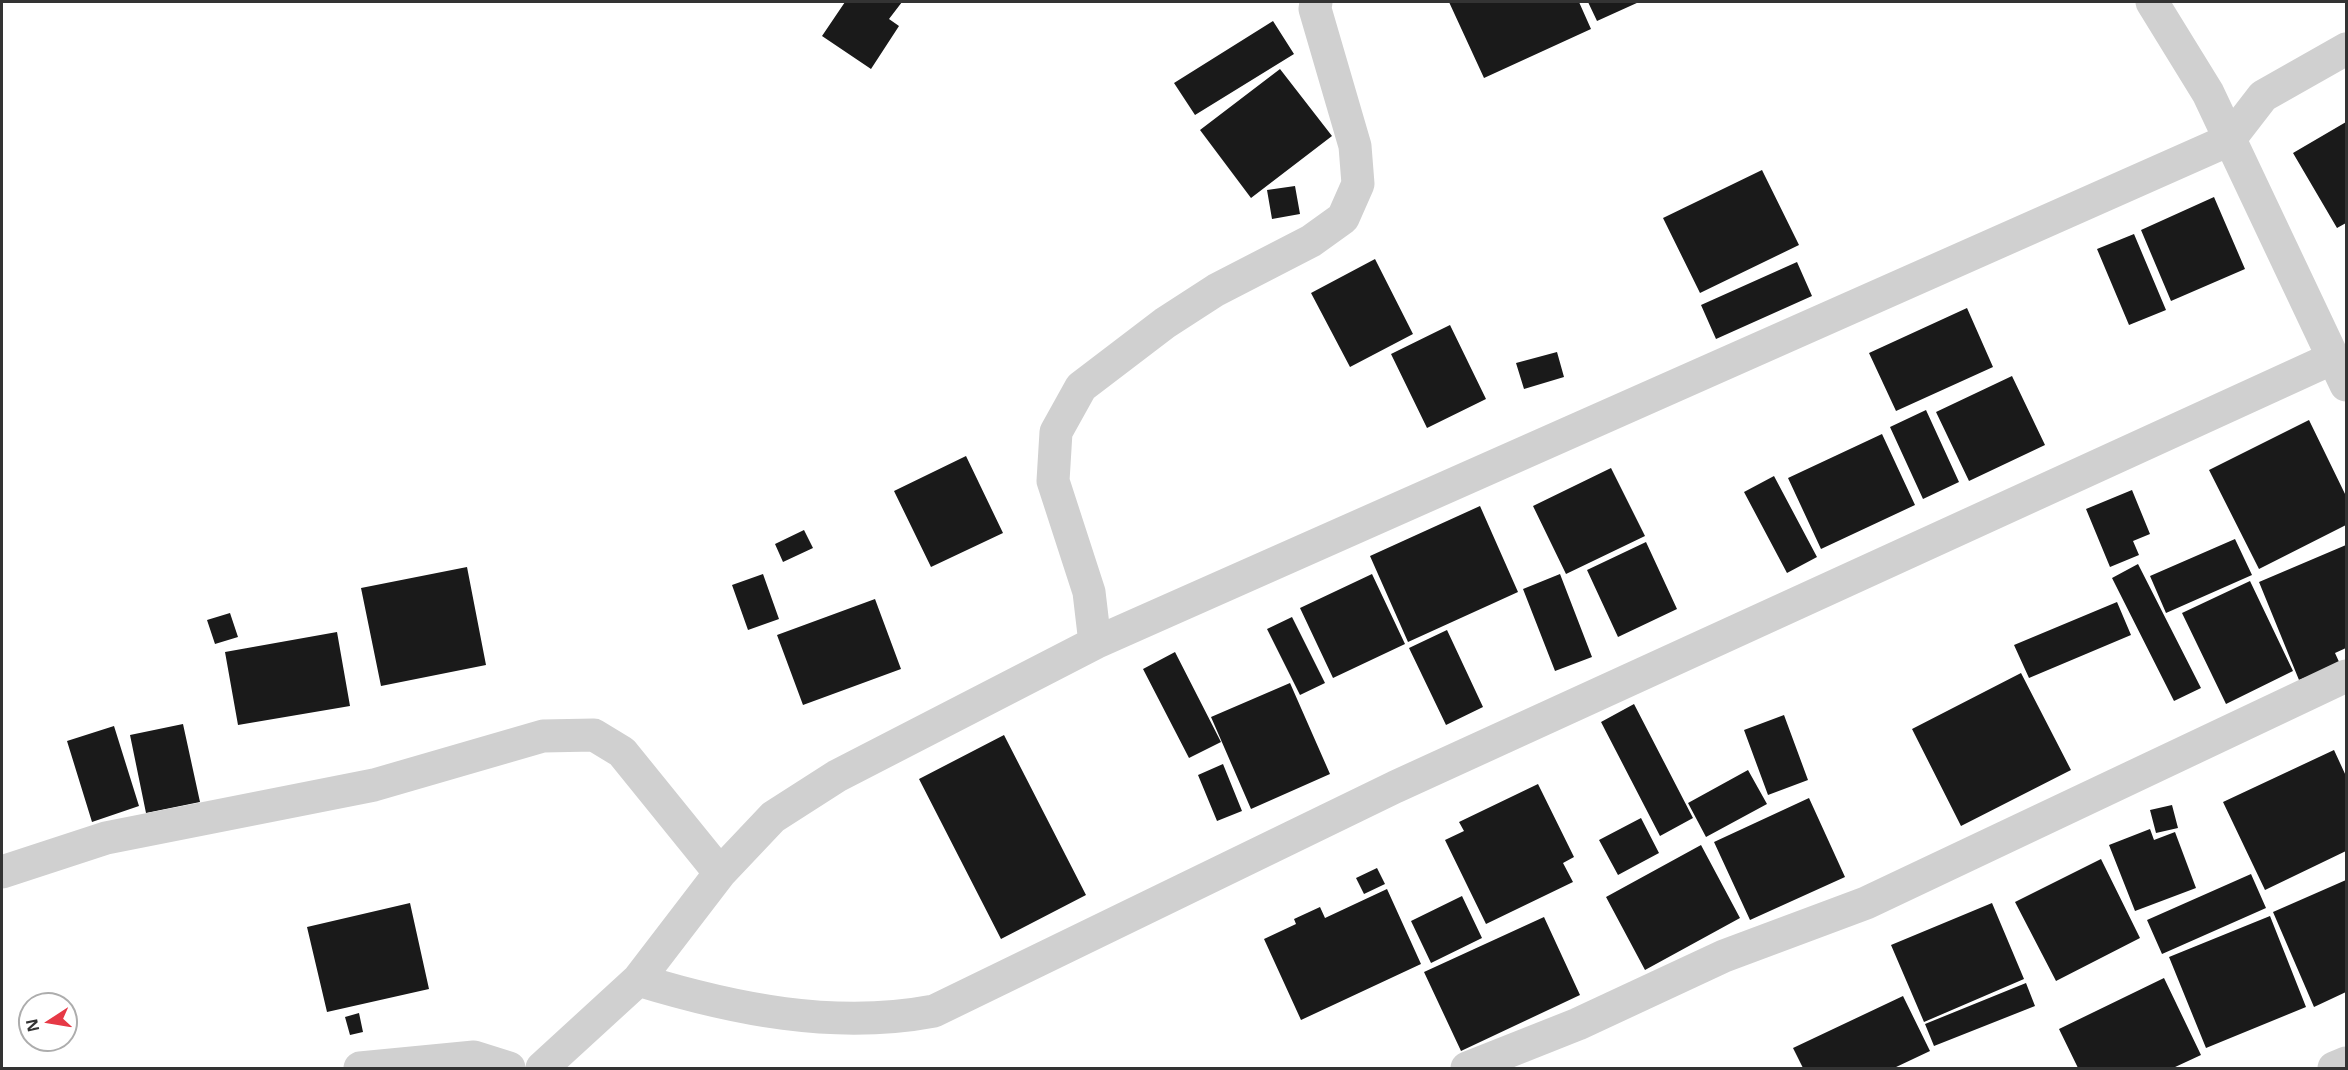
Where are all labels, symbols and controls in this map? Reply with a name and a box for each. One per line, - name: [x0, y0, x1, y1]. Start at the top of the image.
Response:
- north arrow: [18, 992, 78, 1052]
- text: N: [20, 1017, 44, 1034]

